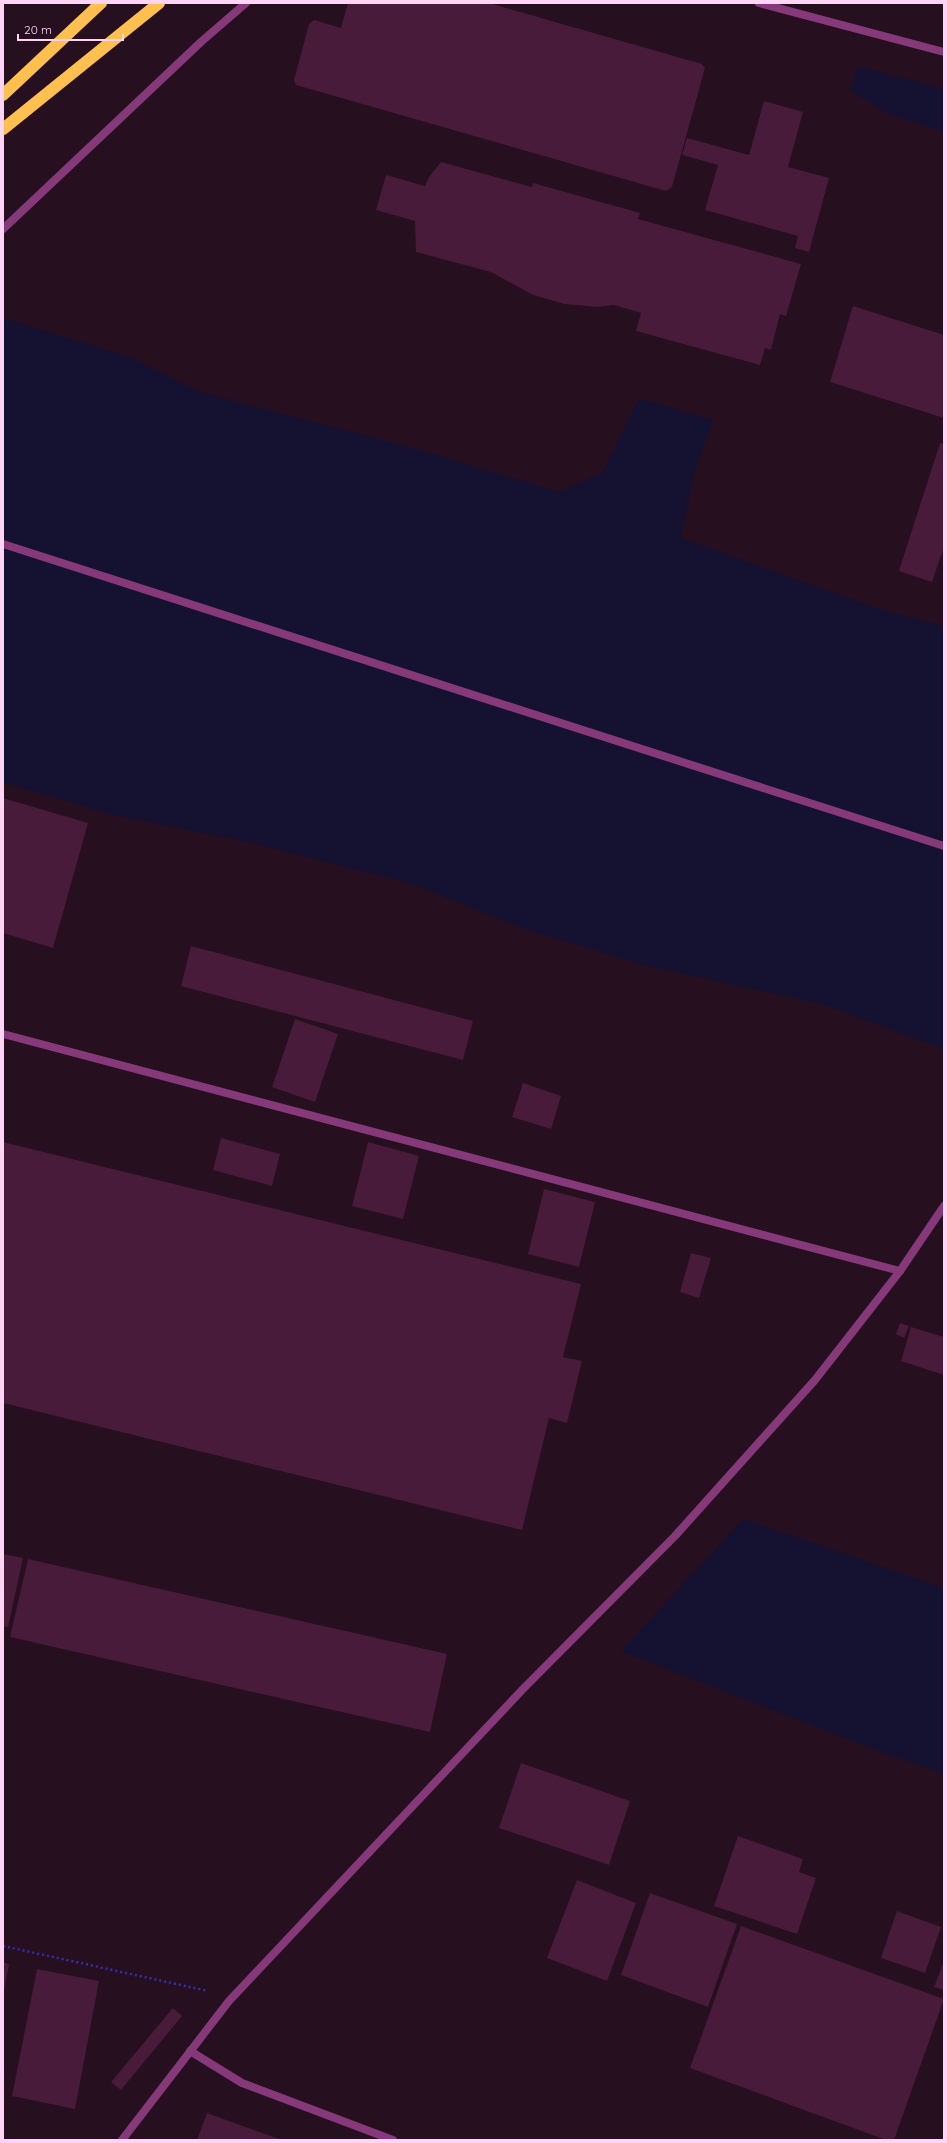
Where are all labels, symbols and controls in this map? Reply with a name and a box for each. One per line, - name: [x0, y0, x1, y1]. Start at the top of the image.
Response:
- scale bar: [18, 16, 123, 42]
- text: 20 m: [24, 22, 52, 37]

